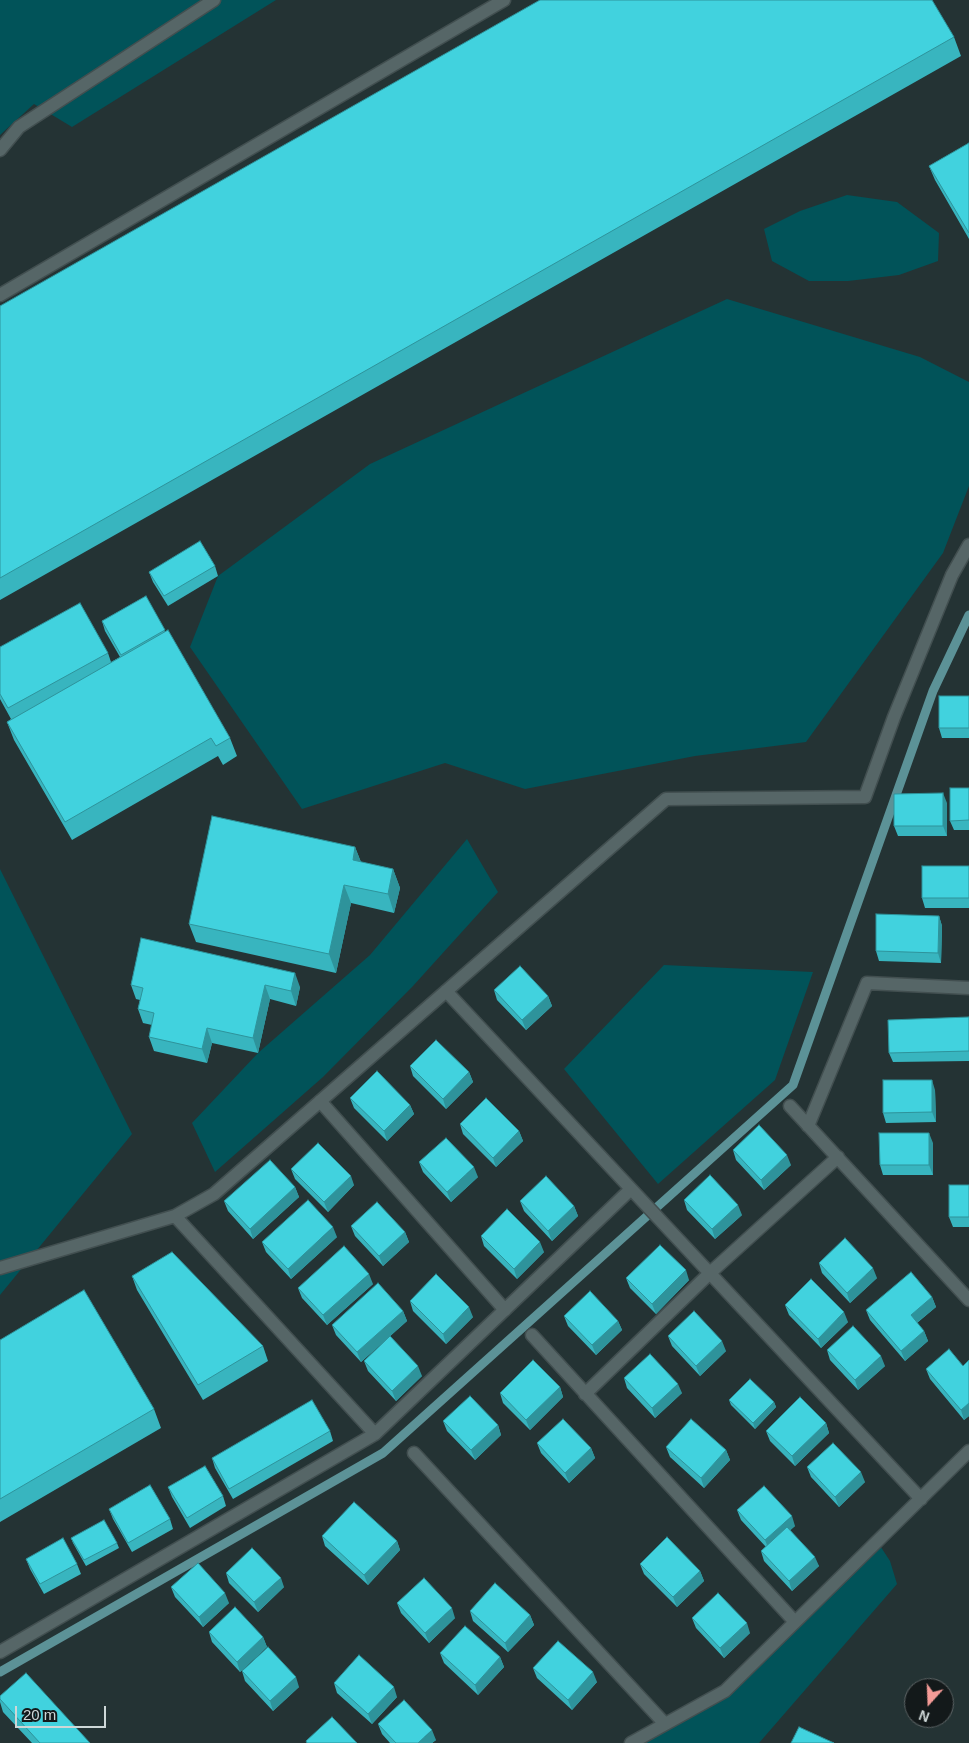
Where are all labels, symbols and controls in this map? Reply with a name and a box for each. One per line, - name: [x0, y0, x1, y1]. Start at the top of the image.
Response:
- north arrow: [904, 1678, 954, 1728]
- scale bar: [18, 1696, 109, 1728]
- text: 20 m: [23, 1706, 56, 1723]
- text: N: [917, 1707, 932, 1725]

